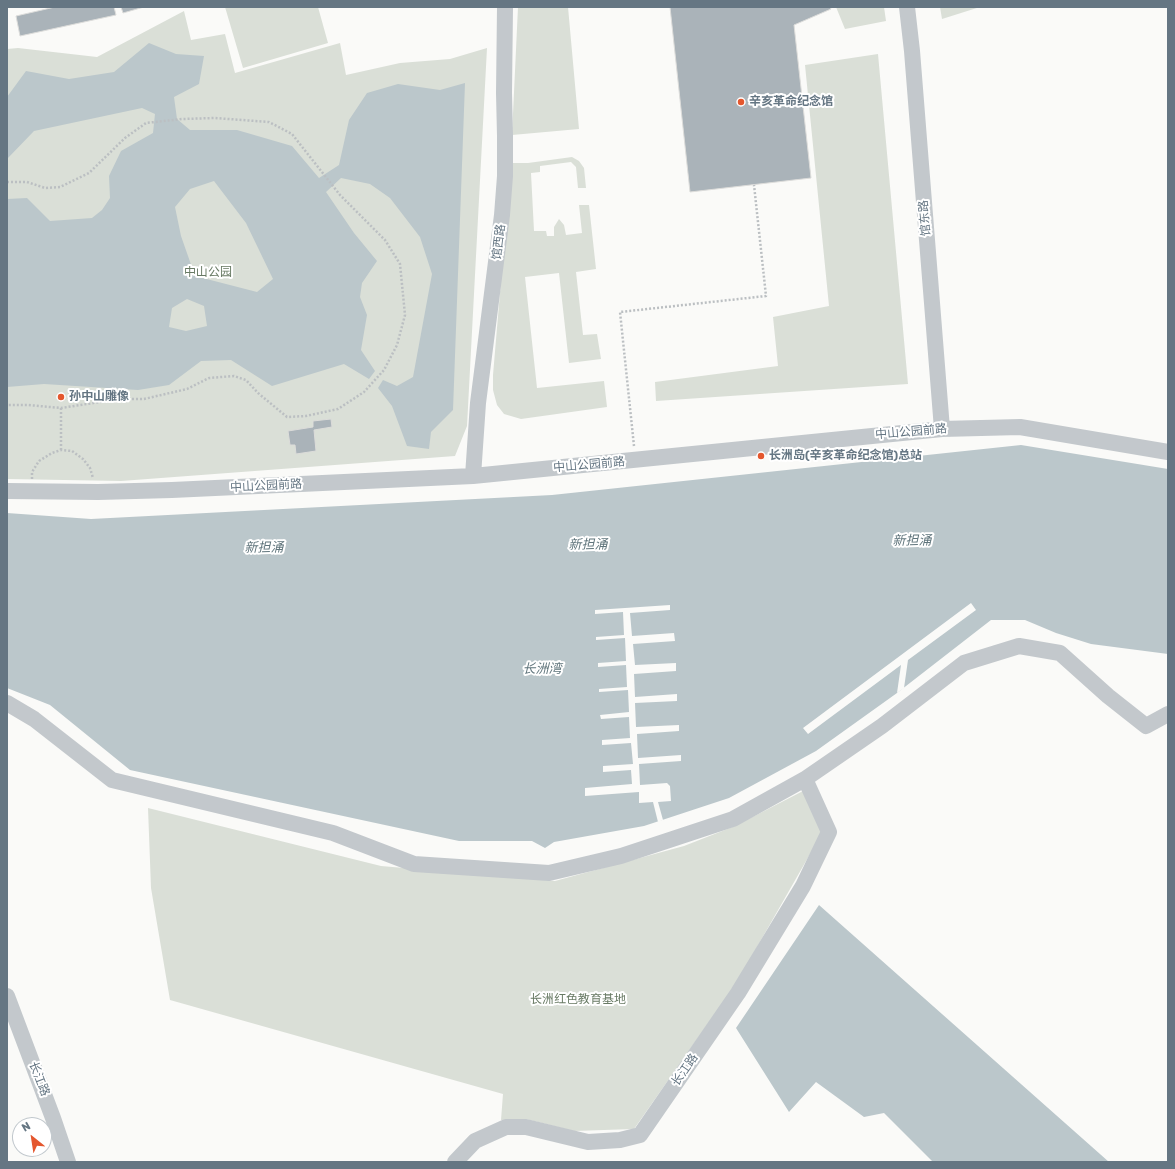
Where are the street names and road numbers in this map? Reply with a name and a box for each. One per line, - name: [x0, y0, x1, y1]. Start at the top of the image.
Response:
- street label: 馆东路: [916, 199, 934, 237]
- street label: 馆西路: [490, 223, 508, 261]
- street label: 中山公园前路: [875, 422, 947, 442]
- street label: 中山公园前路: [553, 455, 625, 475]
- street label: 中山公园前路: [230, 477, 302, 495]
- street label: 长江路: [669, 1051, 701, 1089]
- street label: 长江路: [26, 1060, 52, 1098]

